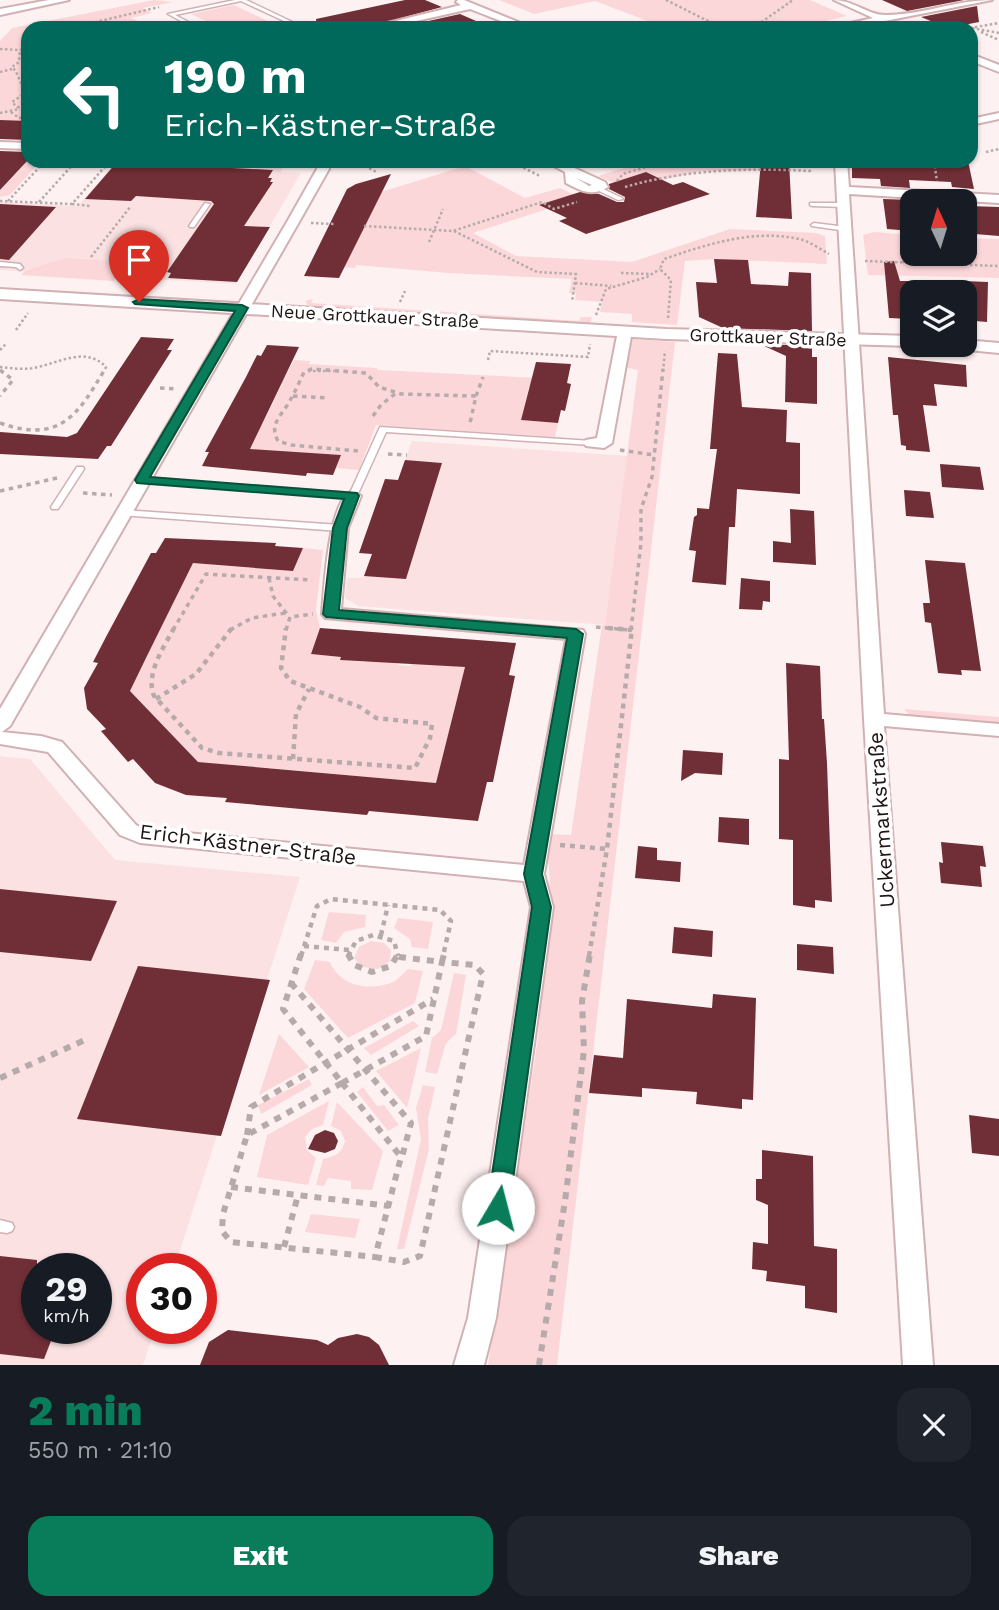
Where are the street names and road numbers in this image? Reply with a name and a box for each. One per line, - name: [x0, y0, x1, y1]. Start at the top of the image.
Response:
- street label: Neue Grottkauer Straße: [270, 300, 480, 332]
- street label: Grottkauer Straße: [689, 324, 847, 350]
- street label: Uckermarkstraße: [862, 731, 900, 909]
- street label: Erich-Kästner-Straße: [138, 818, 358, 870]

